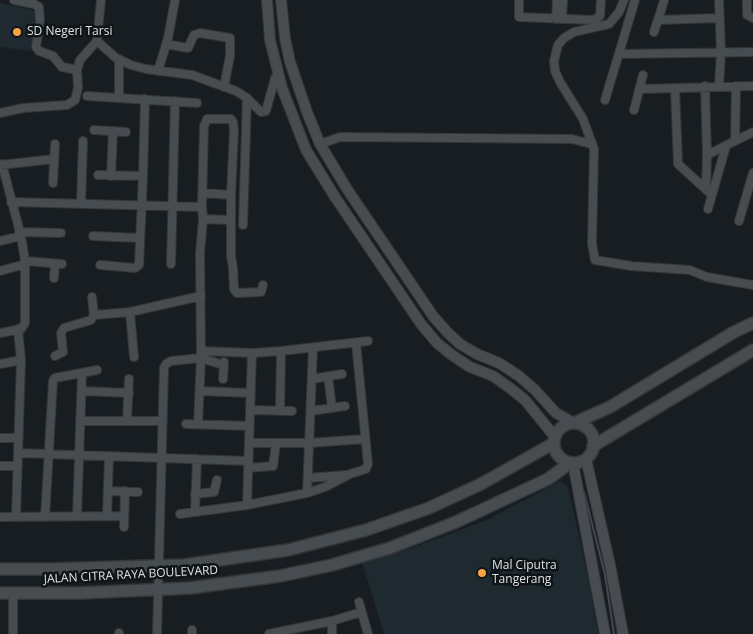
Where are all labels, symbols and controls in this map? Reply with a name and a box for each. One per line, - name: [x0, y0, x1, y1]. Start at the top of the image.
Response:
- place label: SD Negeri Tarsi: [27, 25, 112, 39]
- marker: SD Negeri Tarsi: [11, 26, 23, 38]
- place label: Mal Ciputra Tangerang: [492, 559, 557, 587]
- street label: JALAN CITRA RAYA BOULEVARD: [44, 563, 218, 587]
- marker: Mal Ciputra Tangerang: [476, 567, 488, 579]

